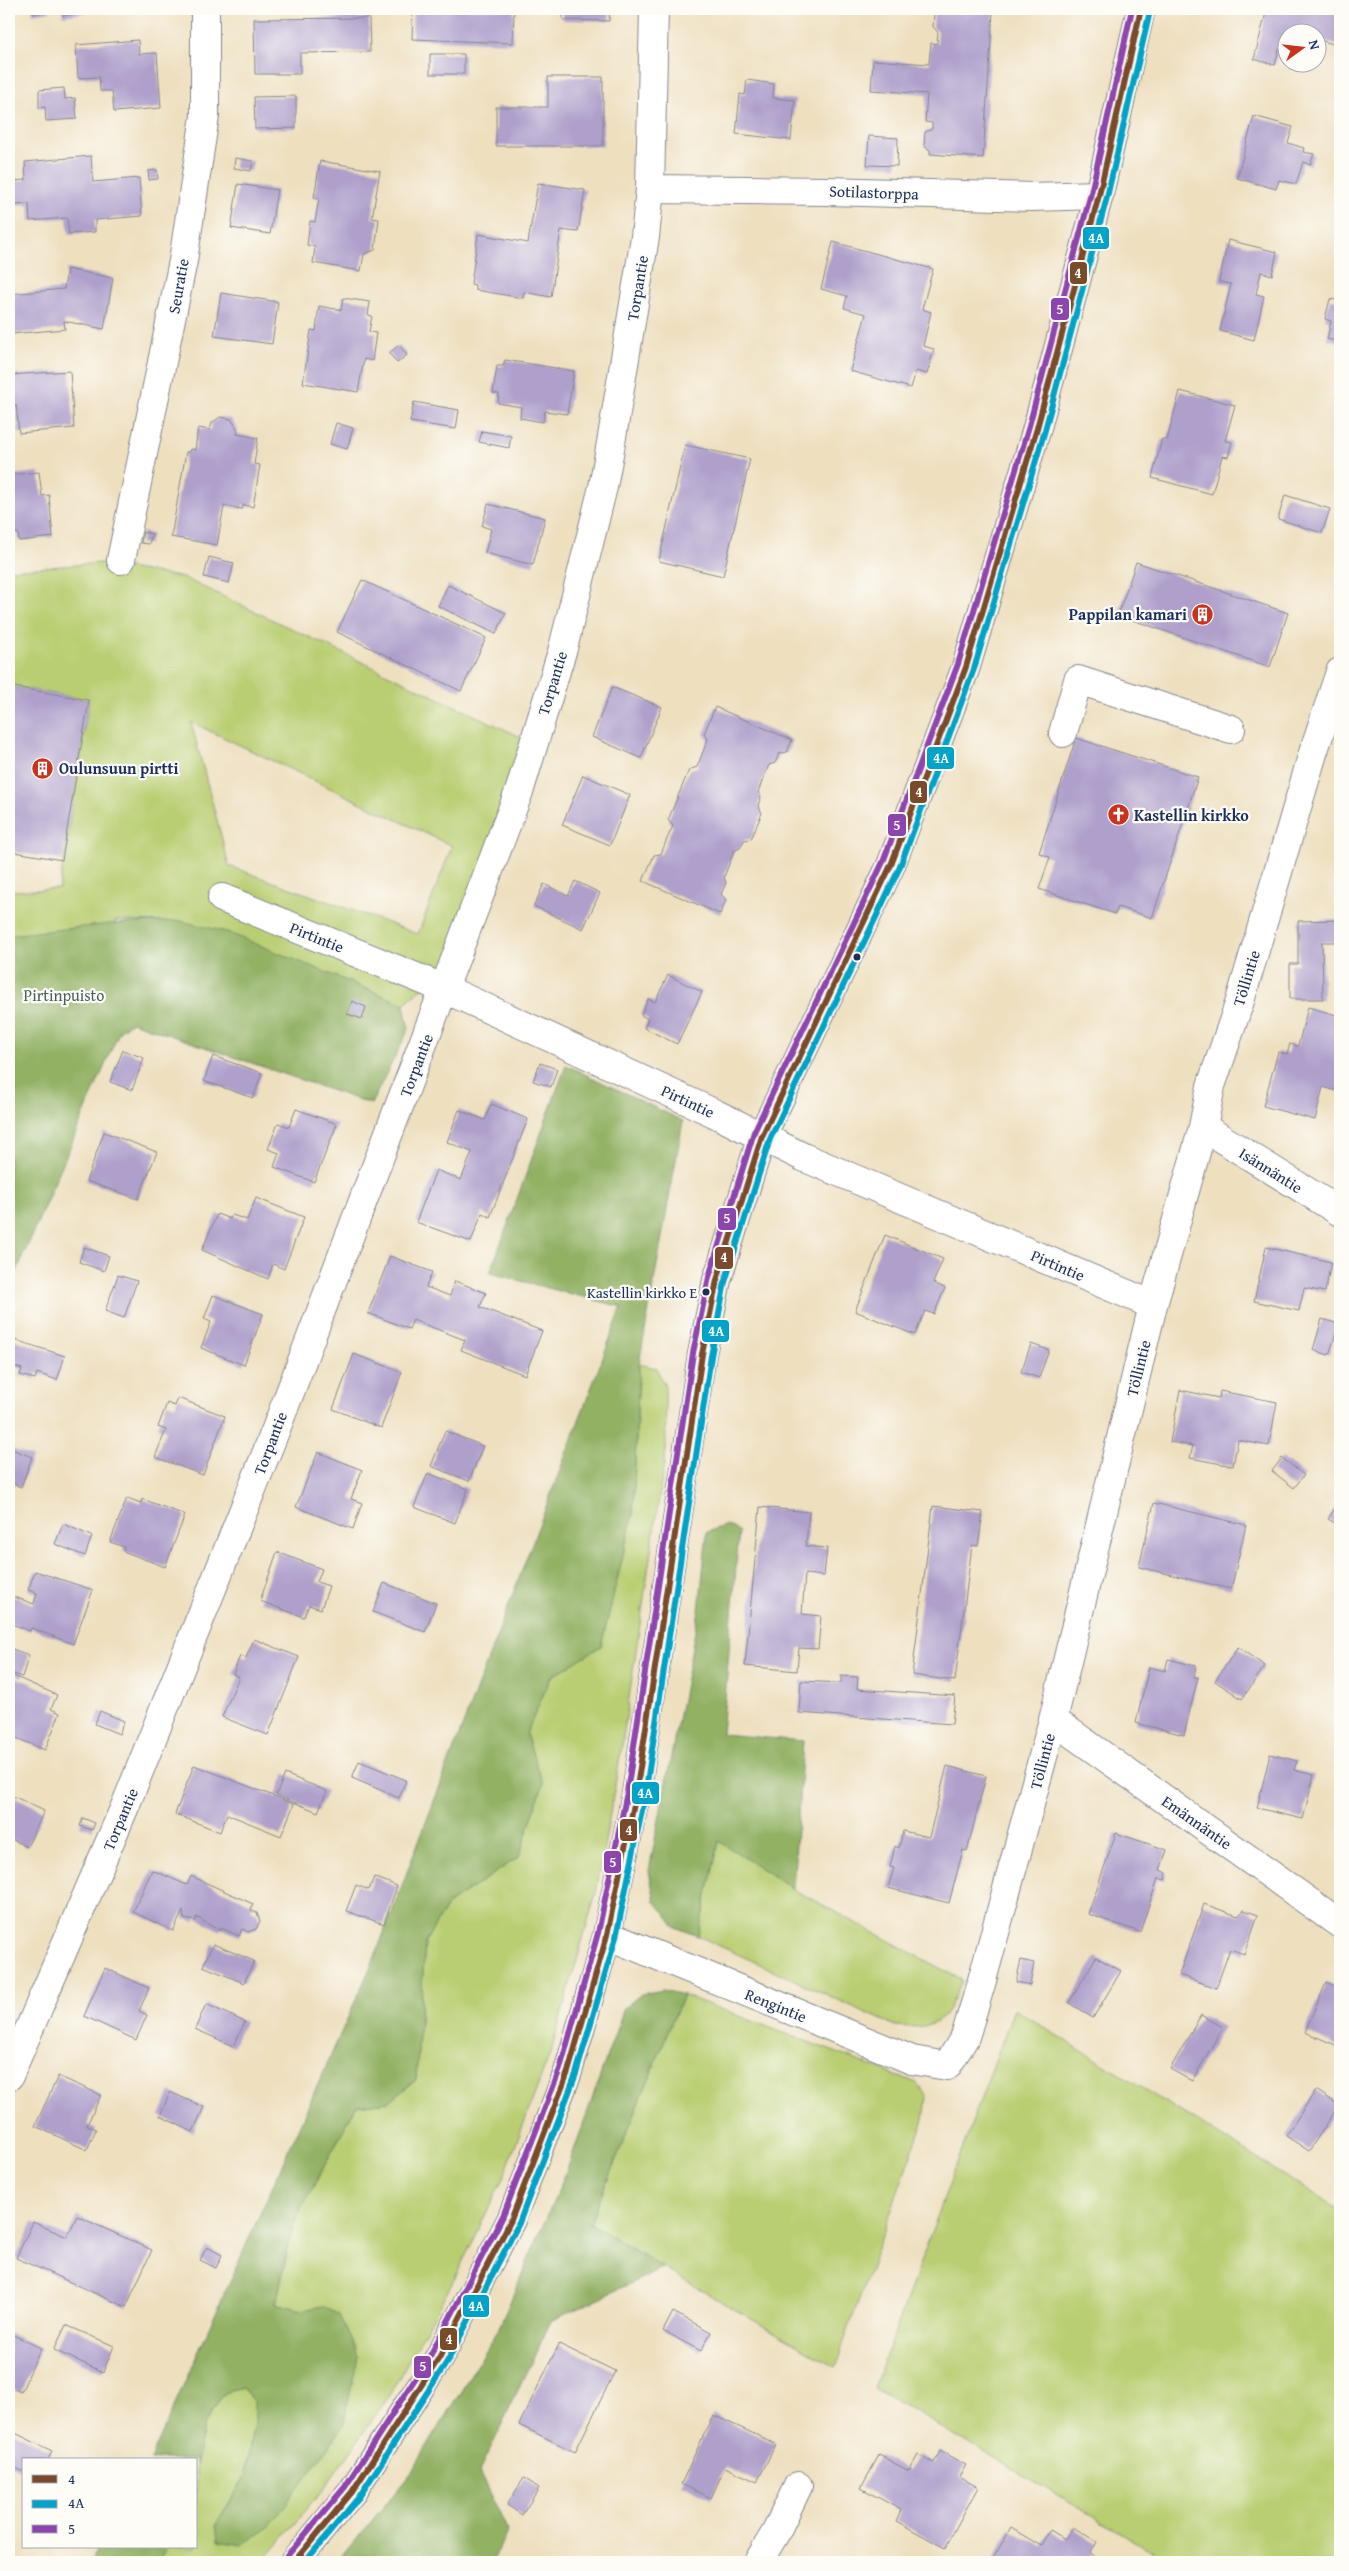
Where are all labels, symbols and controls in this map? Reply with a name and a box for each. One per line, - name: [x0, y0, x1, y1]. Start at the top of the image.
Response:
- north arrow: [1276, 22, 1326, 72]
- text: N: [1304, 38, 1326, 52]
- street label: Sotilastorppa: [829, 178, 920, 206]
- line badge: 4A: [1082, 226, 1110, 250]
- text: 4A: [1088, 228, 1104, 248]
- street label: Torpantie: [620, 254, 654, 322]
- street label: Seuratie: [161, 257, 195, 315]
- line badge: 4: [1069, 261, 1088, 285]
- text: 4: [1074, 263, 1082, 283]
- line badge: 5: [1050, 297, 1070, 321]
- text: 5: [1056, 299, 1064, 319]
- place label: Pappilan kamari: [1069, 602, 1187, 626]
- building icon: Pappilan kamari: [1191, 602, 1215, 626]
- street label: Torpantie: [531, 648, 573, 718]
- line badge: 4A: [926, 746, 955, 770]
- text: 4A: [933, 748, 949, 768]
- building icon: Oulunsuun pirtti: [31, 756, 55, 780]
- place label: Oulunsuun pirtti: [59, 756, 179, 780]
- line badge: 4: [909, 780, 928, 804]
- text: 4: [915, 782, 923, 802]
- church icon: Kastellin kirkko: [1106, 803, 1130, 827]
- place label: Kastellin kirkko: [1134, 803, 1249, 827]
- line badge: 5: [887, 813, 907, 837]
- text: 5: [893, 815, 901, 835]
- street label: Pirtintie: [286, 915, 348, 959]
- street label: Töllintie: [1226, 947, 1266, 1009]
- unlabelled marker: [852, 952, 862, 962]
- park label: Pirtinpuisto: [24, 983, 104, 1007]
- street label: Torpantie: [393, 1030, 439, 1100]
- street label: Pirtintie: [657, 1078, 719, 1124]
- street label: Isännäntie: [1235, 1141, 1307, 1199]
- line badge: 5: [717, 1207, 737, 1231]
- text: 5: [723, 1208, 731, 1228]
- street label: Pirtintie: [1027, 1243, 1089, 1287]
- line badge: 4: [714, 1246, 734, 1270]
- text: 4: [720, 1247, 728, 1267]
- place label: Kastellin kirkko E: [587, 1282, 697, 1303]
- marker: Kastellin kirkko E: [701, 1287, 711, 1297]
- line badge: 4A: [701, 1319, 730, 1343]
- text: 4A: [708, 1321, 724, 1341]
- street label: Töllintie: [1119, 1337, 1157, 1399]
- street label: Torpantie: [247, 1408, 293, 1478]
- street label: Töllintie: [1023, 1730, 1061, 1792]
- line badge: 4A: [631, 1781, 660, 1805]
- text: 4A: [637, 1783, 653, 1803]
- street label: Torpantie: [96, 1784, 144, 1854]
- street label: Emännäntie: [1157, 1789, 1237, 1855]
- line badge: 4: [619, 1818, 638, 1842]
- text: 4: [625, 1820, 633, 1840]
- line badge: 5: [603, 1850, 622, 1874]
- text: 5: [609, 1852, 617, 1872]
- street label: Rengintie: [741, 1982, 811, 2028]
- line badge: 4A: [462, 2294, 490, 2318]
- text: 4A: [468, 2296, 484, 2316]
- line badge: 4: [439, 2327, 458, 2351]
- text: 4: [445, 2329, 453, 2349]
- line badge: 5: [413, 2355, 432, 2379]
- text: 5: [419, 2356, 427, 2376]
- legend: [22, 2458, 198, 2548]
- text: 4: [68, 2468, 75, 2489]
- text: 4A: [68, 2492, 84, 2513]
- text: 5: [68, 2518, 75, 2539]

